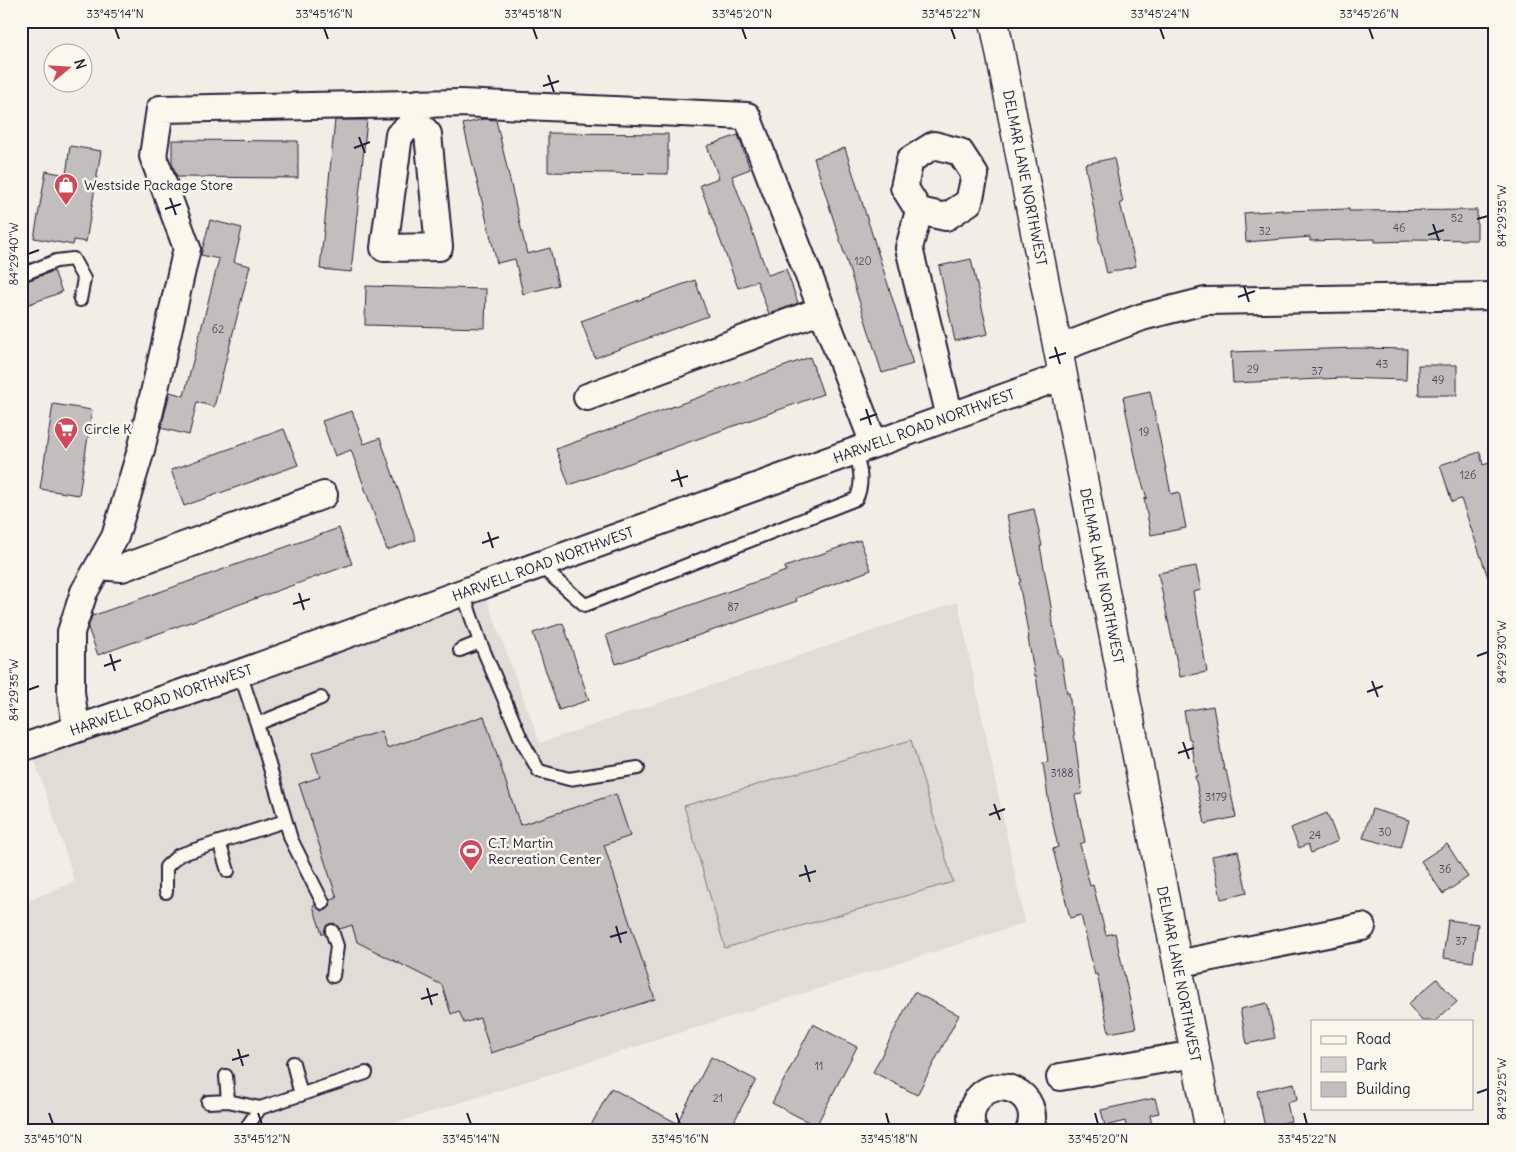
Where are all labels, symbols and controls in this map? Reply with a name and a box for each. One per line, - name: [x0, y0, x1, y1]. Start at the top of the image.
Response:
- text: 33°45'14"N: [86, 6, 144, 21]
- text: 33°45'16"N: [295, 6, 353, 21]
- text: 33°45'18"N: [504, 6, 562, 21]
- text: 33°45'20"N: [712, 6, 772, 21]
- text: 33°45'22"N: [921, 6, 981, 21]
- text: 33°45'24"N: [1130, 6, 1190, 21]
- text: 33°45'26"N: [1339, 6, 1399, 21]
- north arrow: [42, 42, 92, 92]
- text: N: [70, 57, 90, 71]
- street label: DELMAR LANE NORTHWEST: [999, 89, 1051, 267]
- shop icon: Westside Package Store: [53, 172, 79, 206]
- place label: Westside Package Store: [84, 176, 233, 194]
- text: 84°29'35"W: [1494, 185, 1509, 247]
- house number: 52: [1451, 211, 1463, 225]
- house number: 46: [1393, 221, 1405, 235]
- text: 84°29'40"W: [6, 222, 21, 286]
- house number: 32: [1259, 224, 1271, 238]
- house number: 120: [854, 254, 872, 268]
- house number: 62: [212, 322, 224, 336]
- house number: 43: [1376, 357, 1388, 371]
- house number: 29: [1247, 362, 1259, 376]
- house number: 37: [1311, 364, 1323, 378]
- house number: 49: [1432, 373, 1444, 387]
- street label: HARWELL ROAD NORTHWEST: [831, 385, 1017, 467]
- supermarket icon: Circle K: [53, 416, 79, 450]
- place label: Circle K: [84, 420, 132, 438]
- house number: 19: [1139, 425, 1149, 439]
- house number: 126: [1460, 468, 1476, 482]
- street label: DELMAR LANE NORTHWEST: [1076, 487, 1128, 665]
- street label: HARWELL ROAD NORTHWEST: [450, 523, 636, 605]
- house number: 87: [727, 600, 739, 614]
- text: 84°29'30"W: [1494, 620, 1509, 684]
- text: 84°29'35"W: [6, 659, 21, 721]
- street label: HARWELL ROAD NORTHWEST: [67, 660, 255, 740]
- house number: 3188: [1050, 766, 1074, 780]
- house number: 3179: [1205, 790, 1227, 804]
- house number: 30: [1378, 825, 1392, 839]
- house number: 24: [1309, 828, 1321, 842]
- place label: C.T. Martin Recreation Center: [488, 834, 602, 868]
- sports icon: C.T. Martin Recreation Center: [458, 838, 484, 872]
- house number: 36: [1439, 862, 1451, 876]
- street label: DELMAR LANE NORTHWEST: [1153, 885, 1205, 1063]
- house number: 37: [1455, 934, 1467, 948]
- legend: [1311, 1020, 1474, 1110]
- text: Road: [1356, 1029, 1391, 1048]
- text: Park: [1356, 1055, 1387, 1074]
- text: 84°29'25"W: [1494, 1058, 1509, 1120]
- house number: 11: [815, 1059, 823, 1073]
- text: Building: [1356, 1079, 1411, 1098]
- house number: 21: [713, 1091, 723, 1105]
- text: 33°45'10"N: [24, 1131, 82, 1146]
- text: 33°45'12"N: [233, 1131, 291, 1146]
- text: 33°45'14"N: [442, 1131, 500, 1146]
- text: 33°45'16"N: [651, 1131, 709, 1146]
- text: 33°45'18"N: [860, 1131, 918, 1146]
- text: 33°45'20"N: [1068, 1131, 1128, 1146]
- text: 33°45'22"N: [1277, 1131, 1337, 1146]

